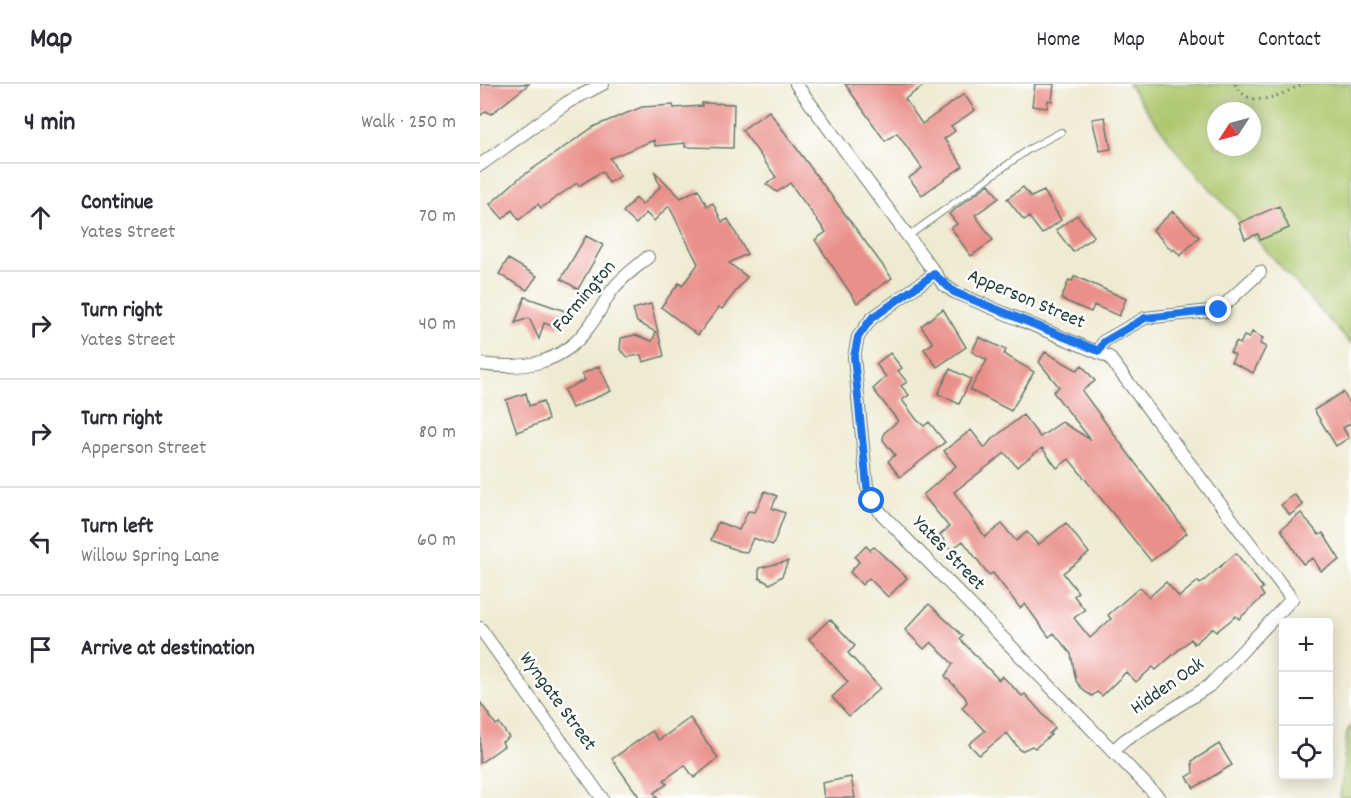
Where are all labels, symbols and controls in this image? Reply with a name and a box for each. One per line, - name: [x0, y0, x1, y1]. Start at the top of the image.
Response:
- text: Map: [30, 21, 72, 61]
- text: Home: [1036, 26, 1080, 56]
- text: Map: [1113, 26, 1145, 56]
- text: About: [1178, 26, 1225, 56]
- text: Contact: [1258, 26, 1321, 56]
- north arrow: [1207, 102, 1261, 156]
- text: 4 min: [24, 105, 75, 142]
- text: Walk · 250 m: [361, 109, 456, 137]
- text: Continue: [81, 188, 153, 219]
- icon: ahead: [24, 201, 57, 234]
- text: 70 m: [419, 203, 456, 231]
- text: Yates Street: [81, 219, 175, 247]
- street label: Farmington: [546, 255, 624, 339]
- street label: Apperson Street: [963, 263, 1089, 337]
- text: Turn right: [81, 296, 163, 327]
- route end: [1205, 296, 1231, 322]
- icon: right: [24, 309, 57, 342]
- text: 40 m: [418, 311, 456, 339]
- text: Yates Street: [81, 327, 175, 355]
- text: Turn right: [81, 404, 163, 435]
- icon: right: [24, 417, 57, 450]
- text: 80 m: [419, 419, 456, 447]
- text: Apperson Street: [81, 435, 206, 463]
- route start: [858, 487, 884, 513]
- street label: Yates Street: [905, 510, 991, 598]
- text: Turn left: [81, 512, 153, 543]
- icon: left: [24, 525, 57, 558]
- text: 60 m: [417, 527, 456, 555]
- text: Willow Spring Lane: [81, 543, 219, 571]
- map controls: [1279, 618, 1333, 780]
- button: +: [1279, 618, 1333, 672]
- icon: arrive: [24, 633, 57, 666]
- text: Arrive at destination: [81, 634, 255, 665]
- street label: Wyngate Street: [511, 647, 603, 757]
- street label: Hidden Oak: [1125, 651, 1211, 723]
- button: −: [1279, 672, 1333, 726]
- button: locate: [1279, 726, 1333, 780]

